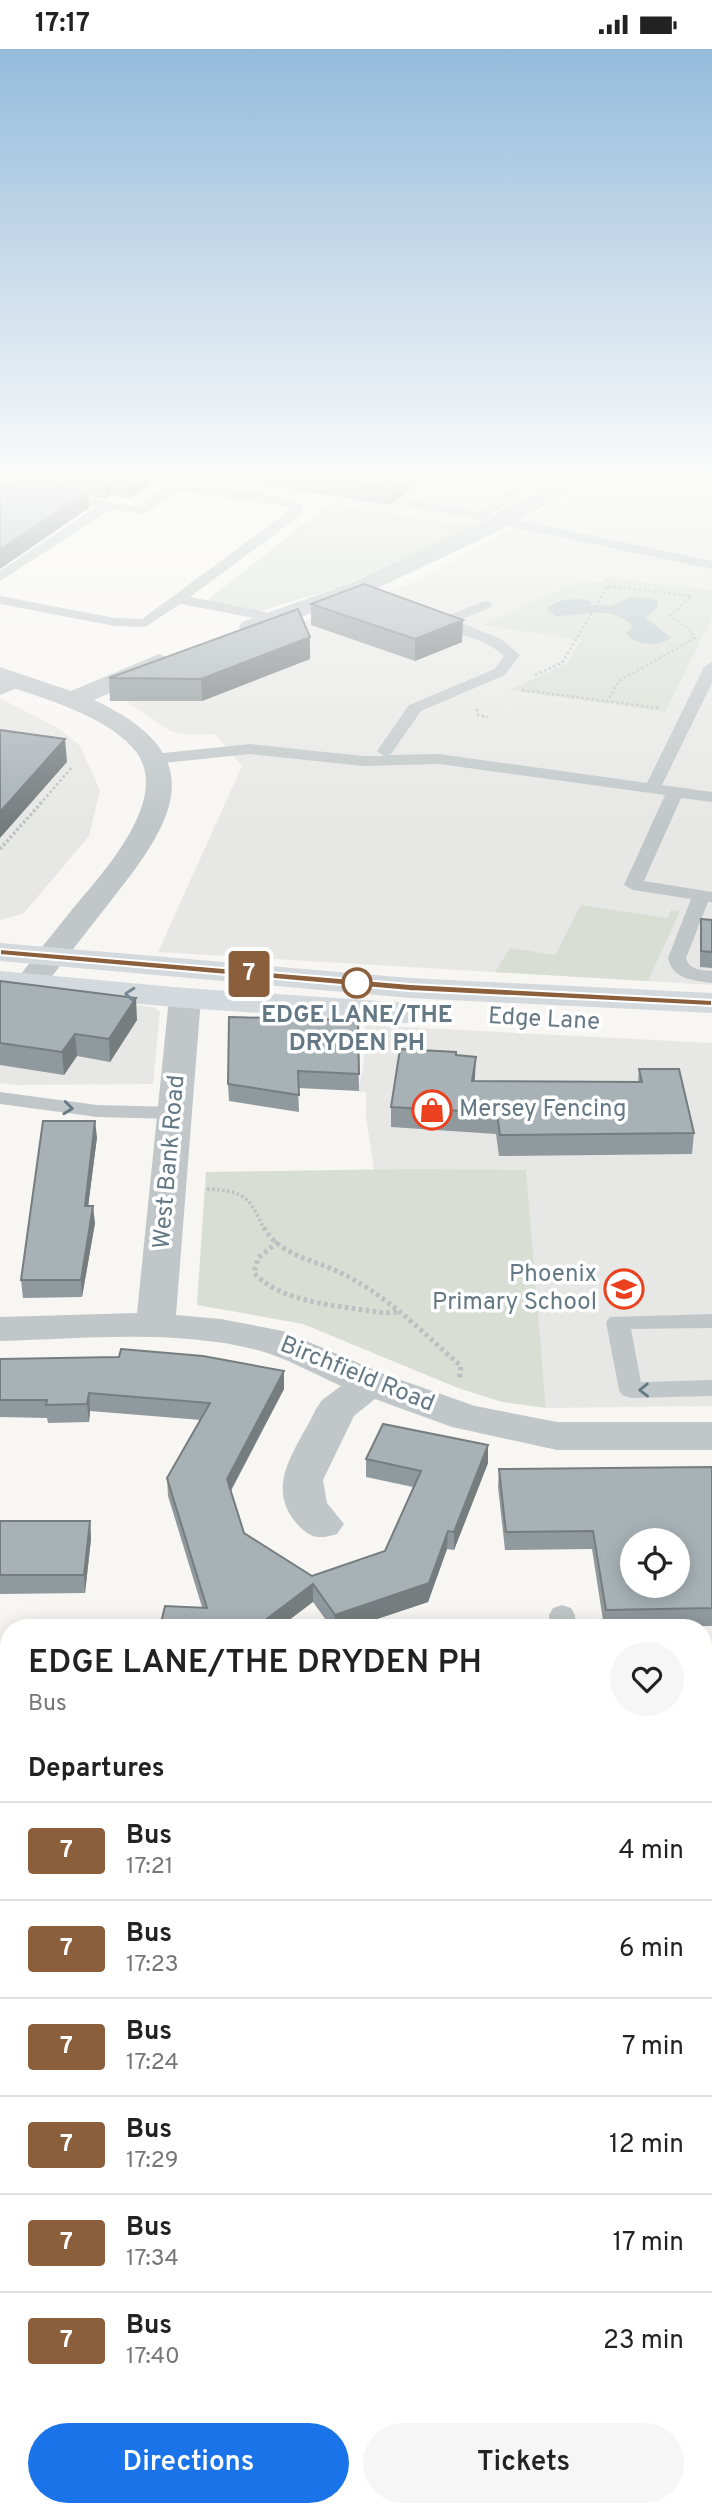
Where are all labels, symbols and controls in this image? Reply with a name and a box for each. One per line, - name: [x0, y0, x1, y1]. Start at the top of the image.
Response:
- text: 17:17: [35, 8, 90, 41]
- line badge: 7: [226, 951, 272, 997]
- text: 7: [243, 959, 255, 989]
- marker: EDGE LANE/THE DRYDEN PH: [342, 968, 372, 998]
- one-way arrow: [125, 986, 136, 1001]
- place label: EDGE LANE/THE DRYDEN PH: [261, 1001, 453, 1059]
- street label: Edge Lane: [487, 1002, 601, 1038]
- street label: West Bank Road: [147, 1074, 193, 1250]
- shop icon: Mersey Fencing: [411, 1089, 453, 1131]
- place label: Mersey Fencing: [459, 1095, 626, 1125]
- one-way arrow: [62, 1100, 73, 1115]
- place label: Phoenix Primary School: [432, 1260, 597, 1318]
- school or university icon: Phoenix Primary School: [603, 1268, 645, 1310]
- street label: Birchfield Road: [275, 1330, 439, 1420]
- one-way arrow: [638, 1382, 649, 1397]
- map controls: [620, 1528, 690, 1598]
- button: locate: [620, 1528, 690, 1598]
- button: heart: [610, 1642, 684, 1716]
- text: EDGE LANE/THE DRYDEN PH: [28, 1643, 482, 1685]
- text: Bus: [28, 1690, 67, 1719]
- text: Departures: [28, 1753, 165, 1786]
- text: Bus: [126, 1820, 172, 1853]
- text: 4 min: [618, 1835, 684, 1868]
- text: 7: [60, 1836, 73, 1866]
- text: 17:21: [126, 1853, 173, 1882]
- text: Bus: [126, 1918, 172, 1951]
- text: 6 min: [619, 1933, 684, 1966]
- text: 7: [60, 1934, 73, 1964]
- text: 17:23: [126, 1951, 179, 1980]
- text: Bus: [126, 2016, 172, 2049]
- text: 7 min: [622, 2031, 684, 2064]
- text: 7: [60, 2032, 73, 2062]
- text: 17:24: [126, 2049, 179, 2078]
- text: Bus: [126, 2114, 172, 2147]
- text: 12 min: [609, 2129, 684, 2162]
- text: 7: [60, 2130, 73, 2160]
- text: 17:29: [126, 2147, 179, 2176]
- text: Bus: [126, 2212, 172, 2245]
- text: 17 min: [612, 2227, 684, 2260]
- text: 7: [60, 2228, 73, 2258]
- text: 17:34: [126, 2245, 179, 2274]
- text: Bus: [126, 2310, 172, 2343]
- text: 23 min: [603, 2325, 684, 2358]
- text: 7: [60, 2326, 73, 2356]
- text: 17:40: [126, 2343, 180, 2372]
- button: Directions: [28, 2423, 349, 2503]
- button: Tickets: [363, 2423, 684, 2503]

